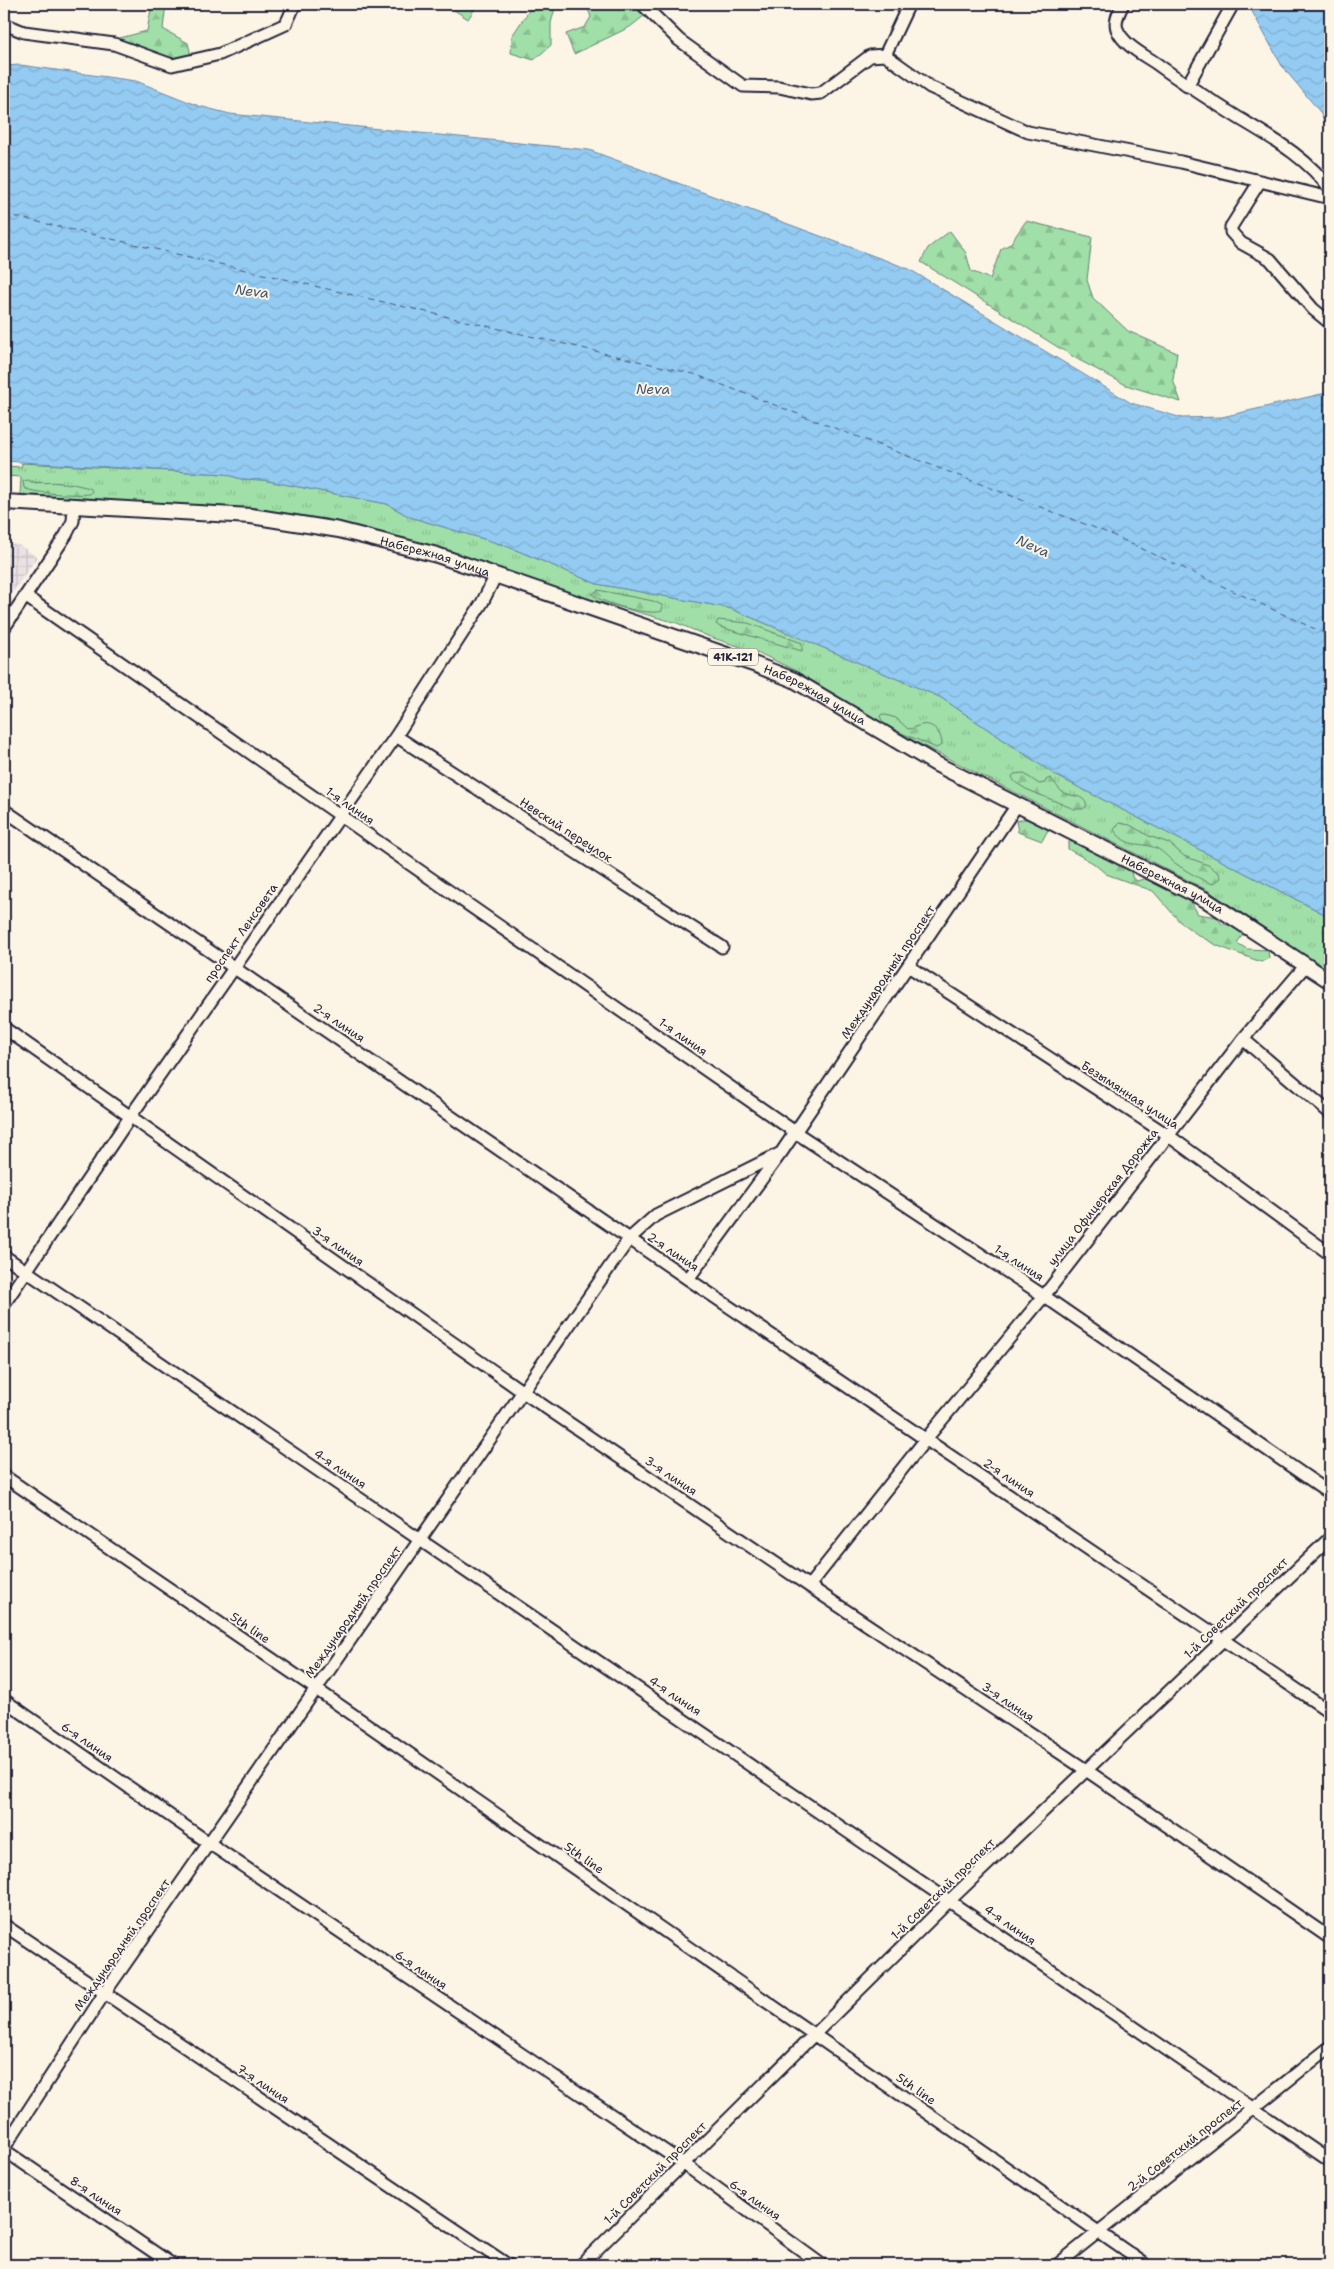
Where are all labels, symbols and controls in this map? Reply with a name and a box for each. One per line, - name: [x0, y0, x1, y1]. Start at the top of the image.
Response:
- water label: Neva: [234, 280, 270, 302]
- water label: Neva: [636, 380, 670, 398]
- water label: Neva: [1014, 531, 1052, 561]
- street label: Набережная улица: [378, 533, 492, 581]
- road number: 41К-121: [708, 649, 758, 666]
- street label: Набережная улица: [761, 661, 869, 729]
- street label: 1-я линия: [322, 783, 378, 829]
- street label: Невский переулок: [517, 794, 616, 866]
- street label: Набережная улица: [1118, 850, 1227, 918]
- street label: проспект Ленсовета: [201, 880, 282, 986]
- street label: Международный проспект: [837, 901, 939, 1042]
- street label: 2-я линия: [310, 1000, 368, 1046]
- street label: 1-я линия: [655, 1014, 711, 1060]
- street label: Безымянная улица: [1078, 1057, 1182, 1133]
- street label: улица Офицерская Дорожка: [1044, 1125, 1162, 1269]
- street label: 3-я линия: [309, 1222, 367, 1270]
- street label: 2-я линия: [644, 1229, 702, 1275]
- street label: 1-я линия: [991, 1241, 1047, 1285]
- street label: 4-я линия: [311, 1446, 369, 1492]
- street label: 3-я линия: [642, 1453, 700, 1499]
- street label: 2-я линия: [980, 1455, 1038, 1501]
- street label: Международный проспект: [301, 1542, 405, 1681]
- street label: 1-й Советский проспект: [1180, 1553, 1292, 1662]
- street label: 5th line: [227, 1609, 273, 1647]
- street label: 4-я линия: [646, 1673, 704, 1719]
- street label: 3-я линия: [979, 1679, 1037, 1725]
- street label: 6-я линия: [58, 1718, 116, 1766]
- street label: 1-й Советский проспект: [887, 1834, 999, 1943]
- street label: 5th line: [561, 1839, 607, 1878]
- street label: Международный проспект: [70, 1875, 174, 2014]
- street label: 4-я линия: [981, 1901, 1039, 1949]
- street label: 6-я линия: [392, 1947, 450, 1993]
- street label: 7-я линия: [234, 2061, 292, 2107]
- street label: 5th line: [893, 2070, 939, 2109]
- street label: 2-й Советский проспект: [1124, 2094, 1247, 2195]
- street label: 1-й Советский проспект: [600, 2118, 710, 2228]
- street label: 8-я линия: [67, 2173, 125, 2219]
- street label: 6-я линия: [726, 2176, 784, 2224]

